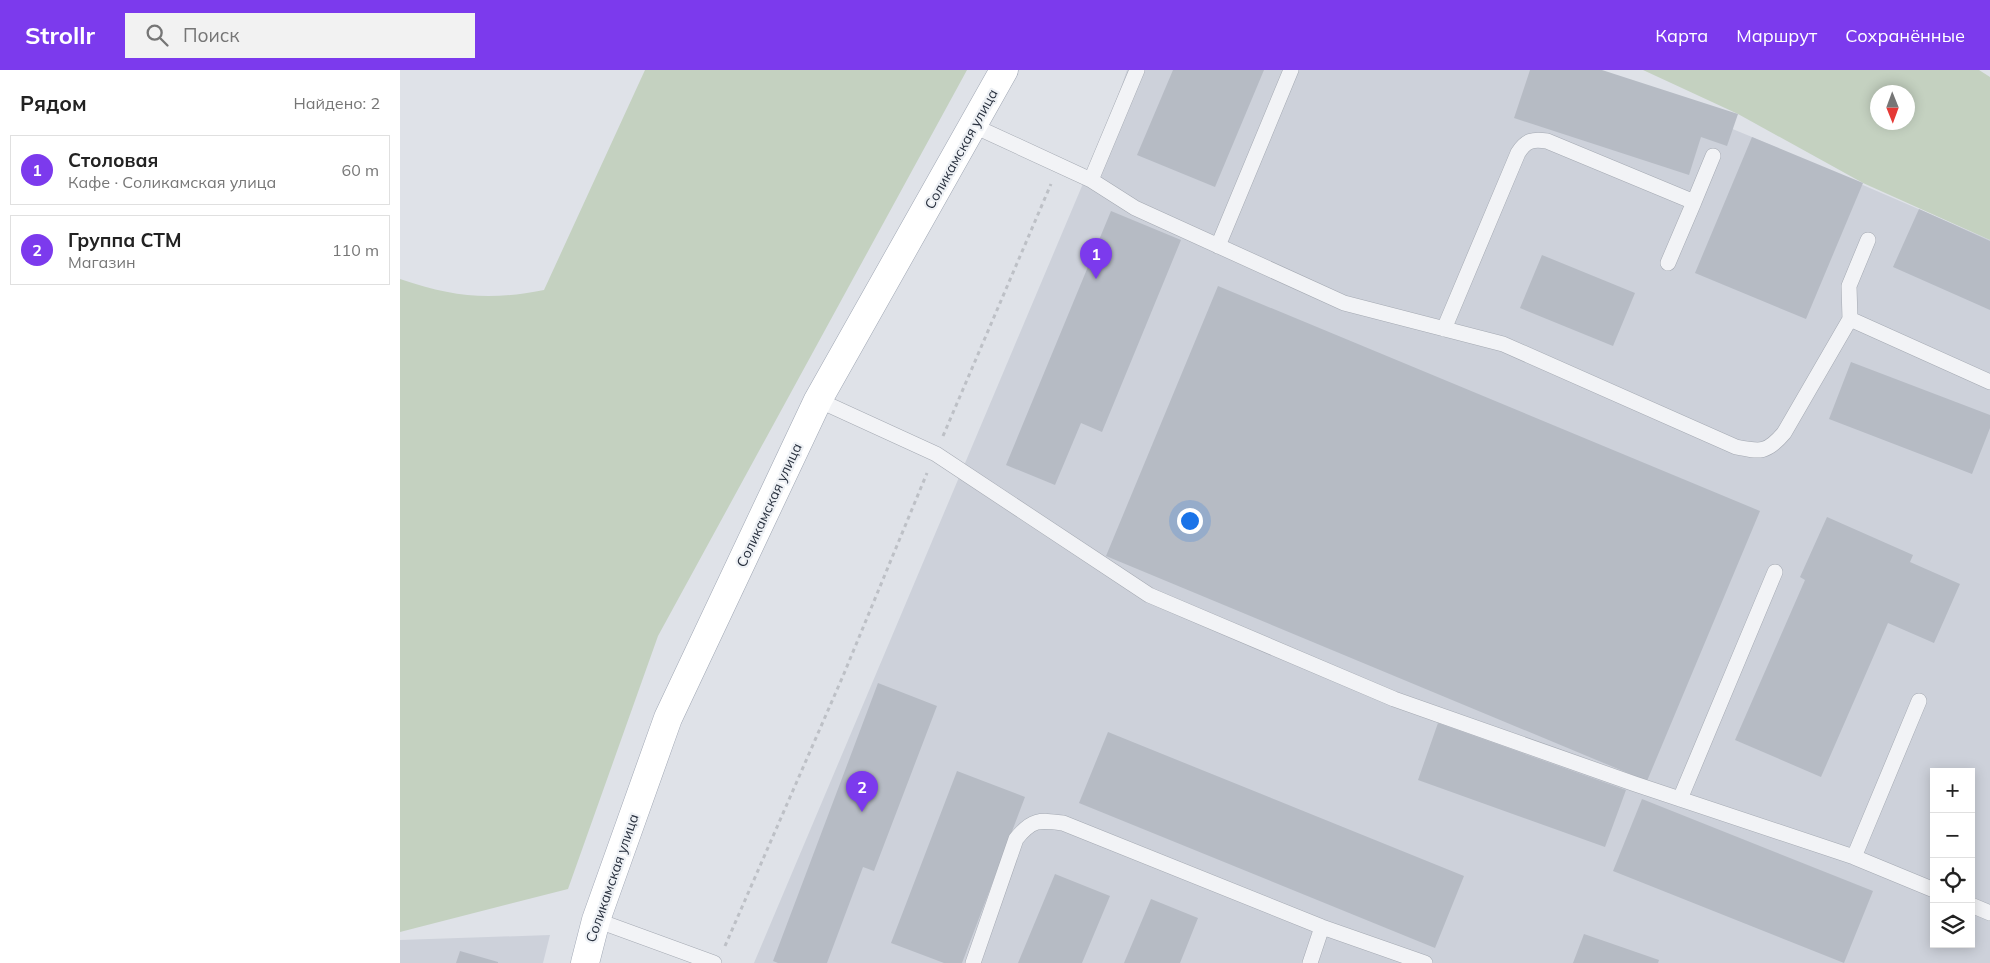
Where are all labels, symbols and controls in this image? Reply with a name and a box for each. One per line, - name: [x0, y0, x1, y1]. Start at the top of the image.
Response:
- search box: [125, 13, 475, 58]
- text: Strollr: [25, 20, 95, 50]
- icon: search: [143, 21, 171, 49]
- text: Поиск: [183, 23, 240, 47]
- text: Карта: [1655, 24, 1708, 47]
- text: Маршрут: [1736, 24, 1817, 47]
- text: Сохранённые: [1845, 24, 1965, 47]
- north arrow: [1870, 85, 1915, 130]
- street label: Соликамская улица: [920, 86, 1002, 212]
- text: Рядом: [20, 90, 87, 116]
- text: Найдено: 2: [294, 93, 380, 113]
- text: Столовая: [68, 148, 158, 172]
- text: 1: [32, 160, 42, 180]
- text: 60 m: [342, 160, 379, 180]
- text: Кафе · Соликамская улица: [68, 172, 276, 192]
- text: Группа СТМ: [68, 228, 182, 252]
- pin: 1: [1080, 238, 1112, 279]
- text: 2: [32, 240, 42, 260]
- text: 110 m: [332, 240, 379, 260]
- text: Магазин: [68, 252, 136, 272]
- street label: Соликамская улица: [732, 440, 806, 570]
- your location: [1177, 508, 1203, 534]
- map controls: [1930, 768, 1975, 948]
- button: +: [1930, 768, 1975, 813]
- pin: 2: [846, 771, 878, 812]
- street label: Соликамская улица: [582, 811, 642, 945]
- button: −: [1930, 813, 1975, 858]
- button: locate: [1930, 858, 1975, 903]
- button: layers: [1930, 903, 1975, 948]

